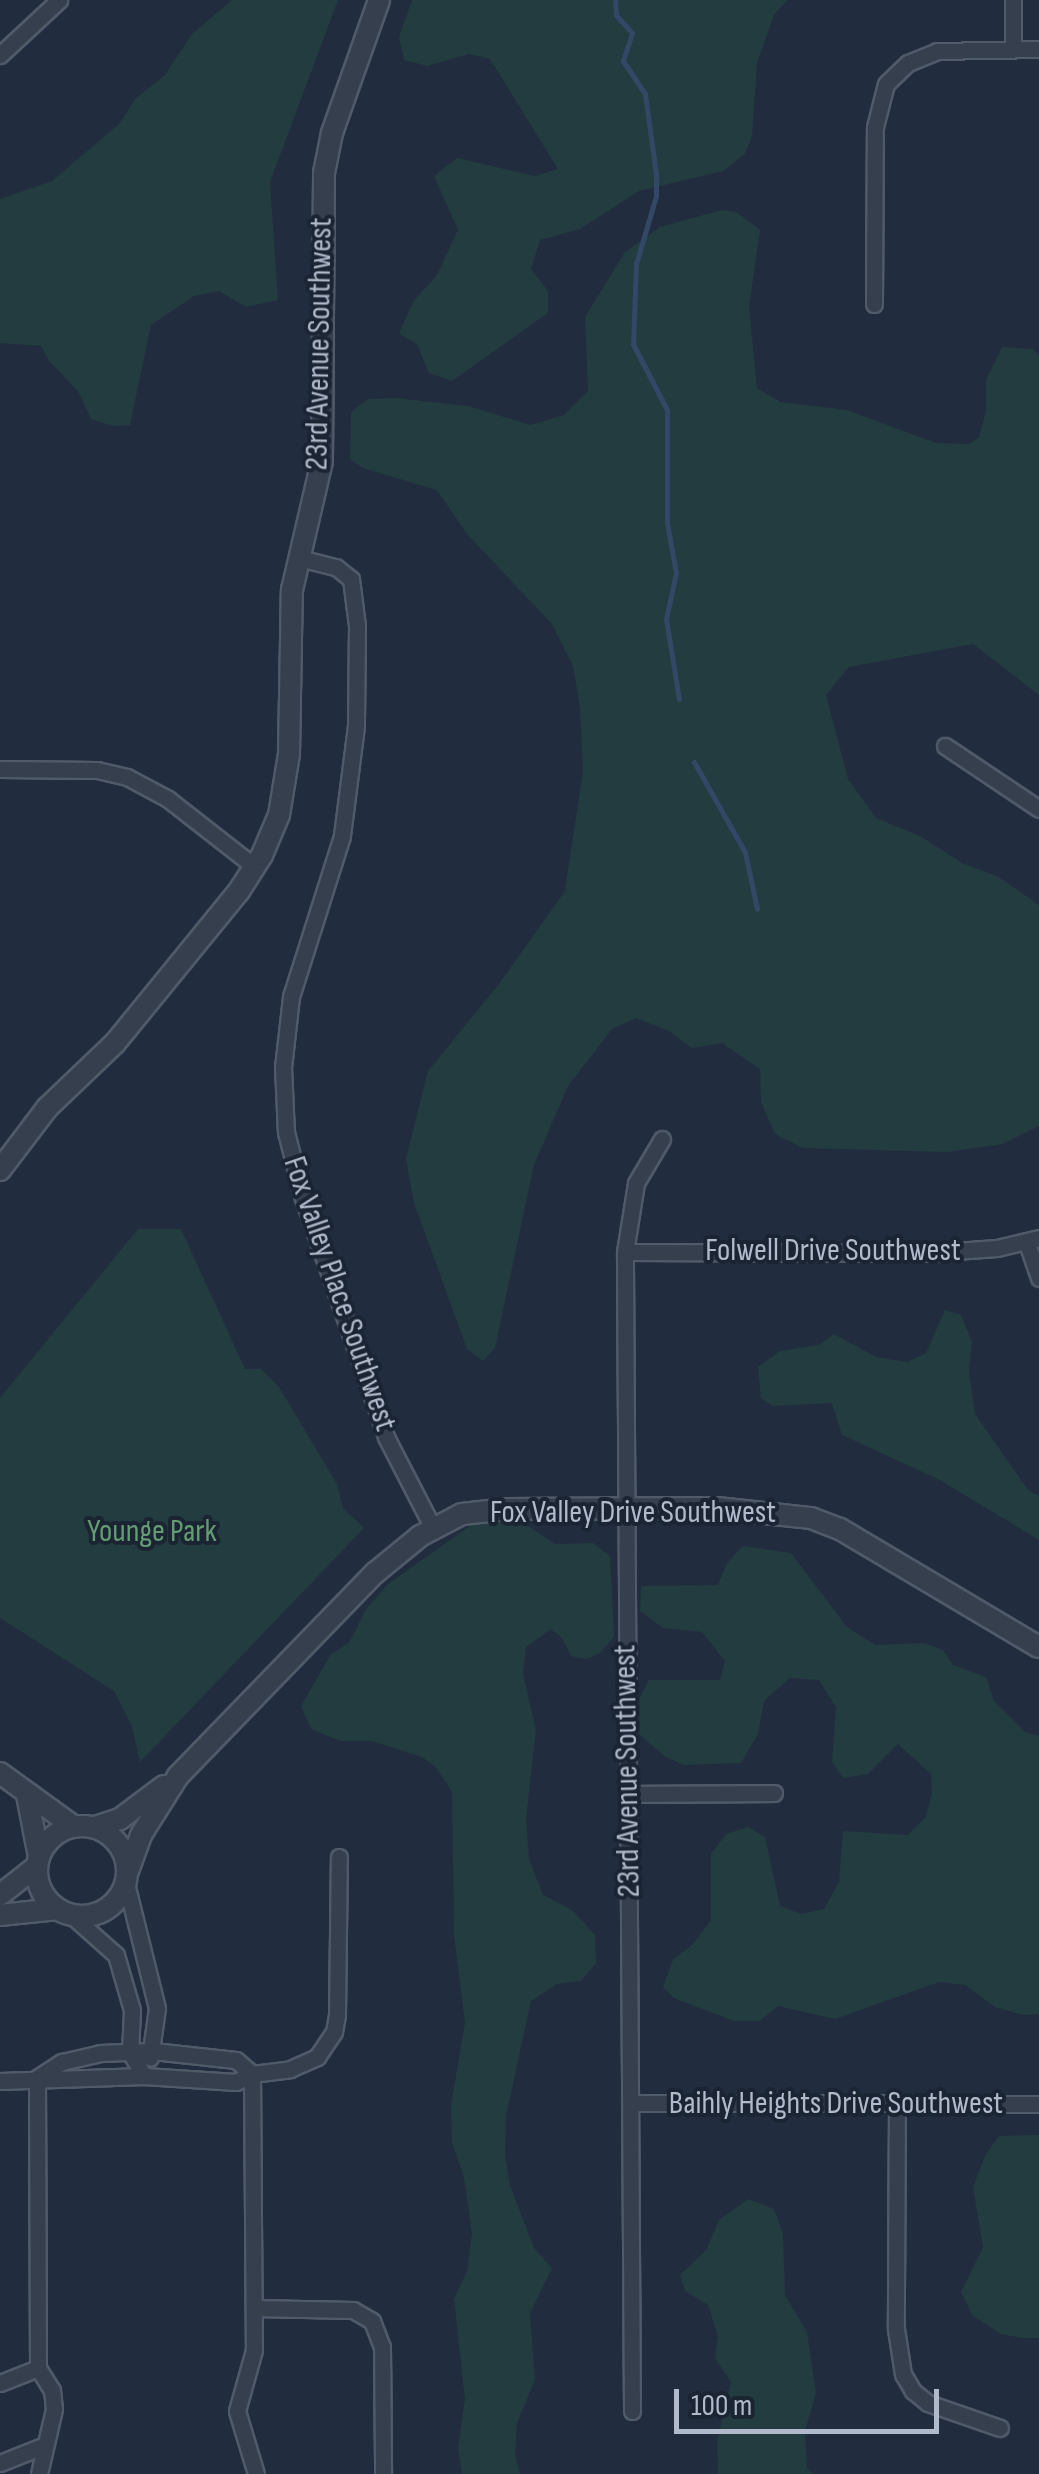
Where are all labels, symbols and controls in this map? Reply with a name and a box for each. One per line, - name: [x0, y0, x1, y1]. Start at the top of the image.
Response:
- street label: 23rd Avenue Southwest: [299, 217, 341, 471]
- street label: Fox Valley Place Southwest: [274, 1152, 404, 1436]
- street label: Folwell Drive Southwest: [705, 1232, 961, 1270]
- street label: Fox Valley Drive Southwest: [490, 1494, 776, 1532]
- park label: Younge Park: [87, 1513, 217, 1551]
- street label: 23rd Avenue Southwest: [607, 1644, 649, 1898]
- street label: Baihly Heights Drive Southwest: [669, 2085, 1003, 2123]
- scale bar: [679, 2369, 944, 2431]
- text: 100 m: [691, 2388, 752, 2424]

